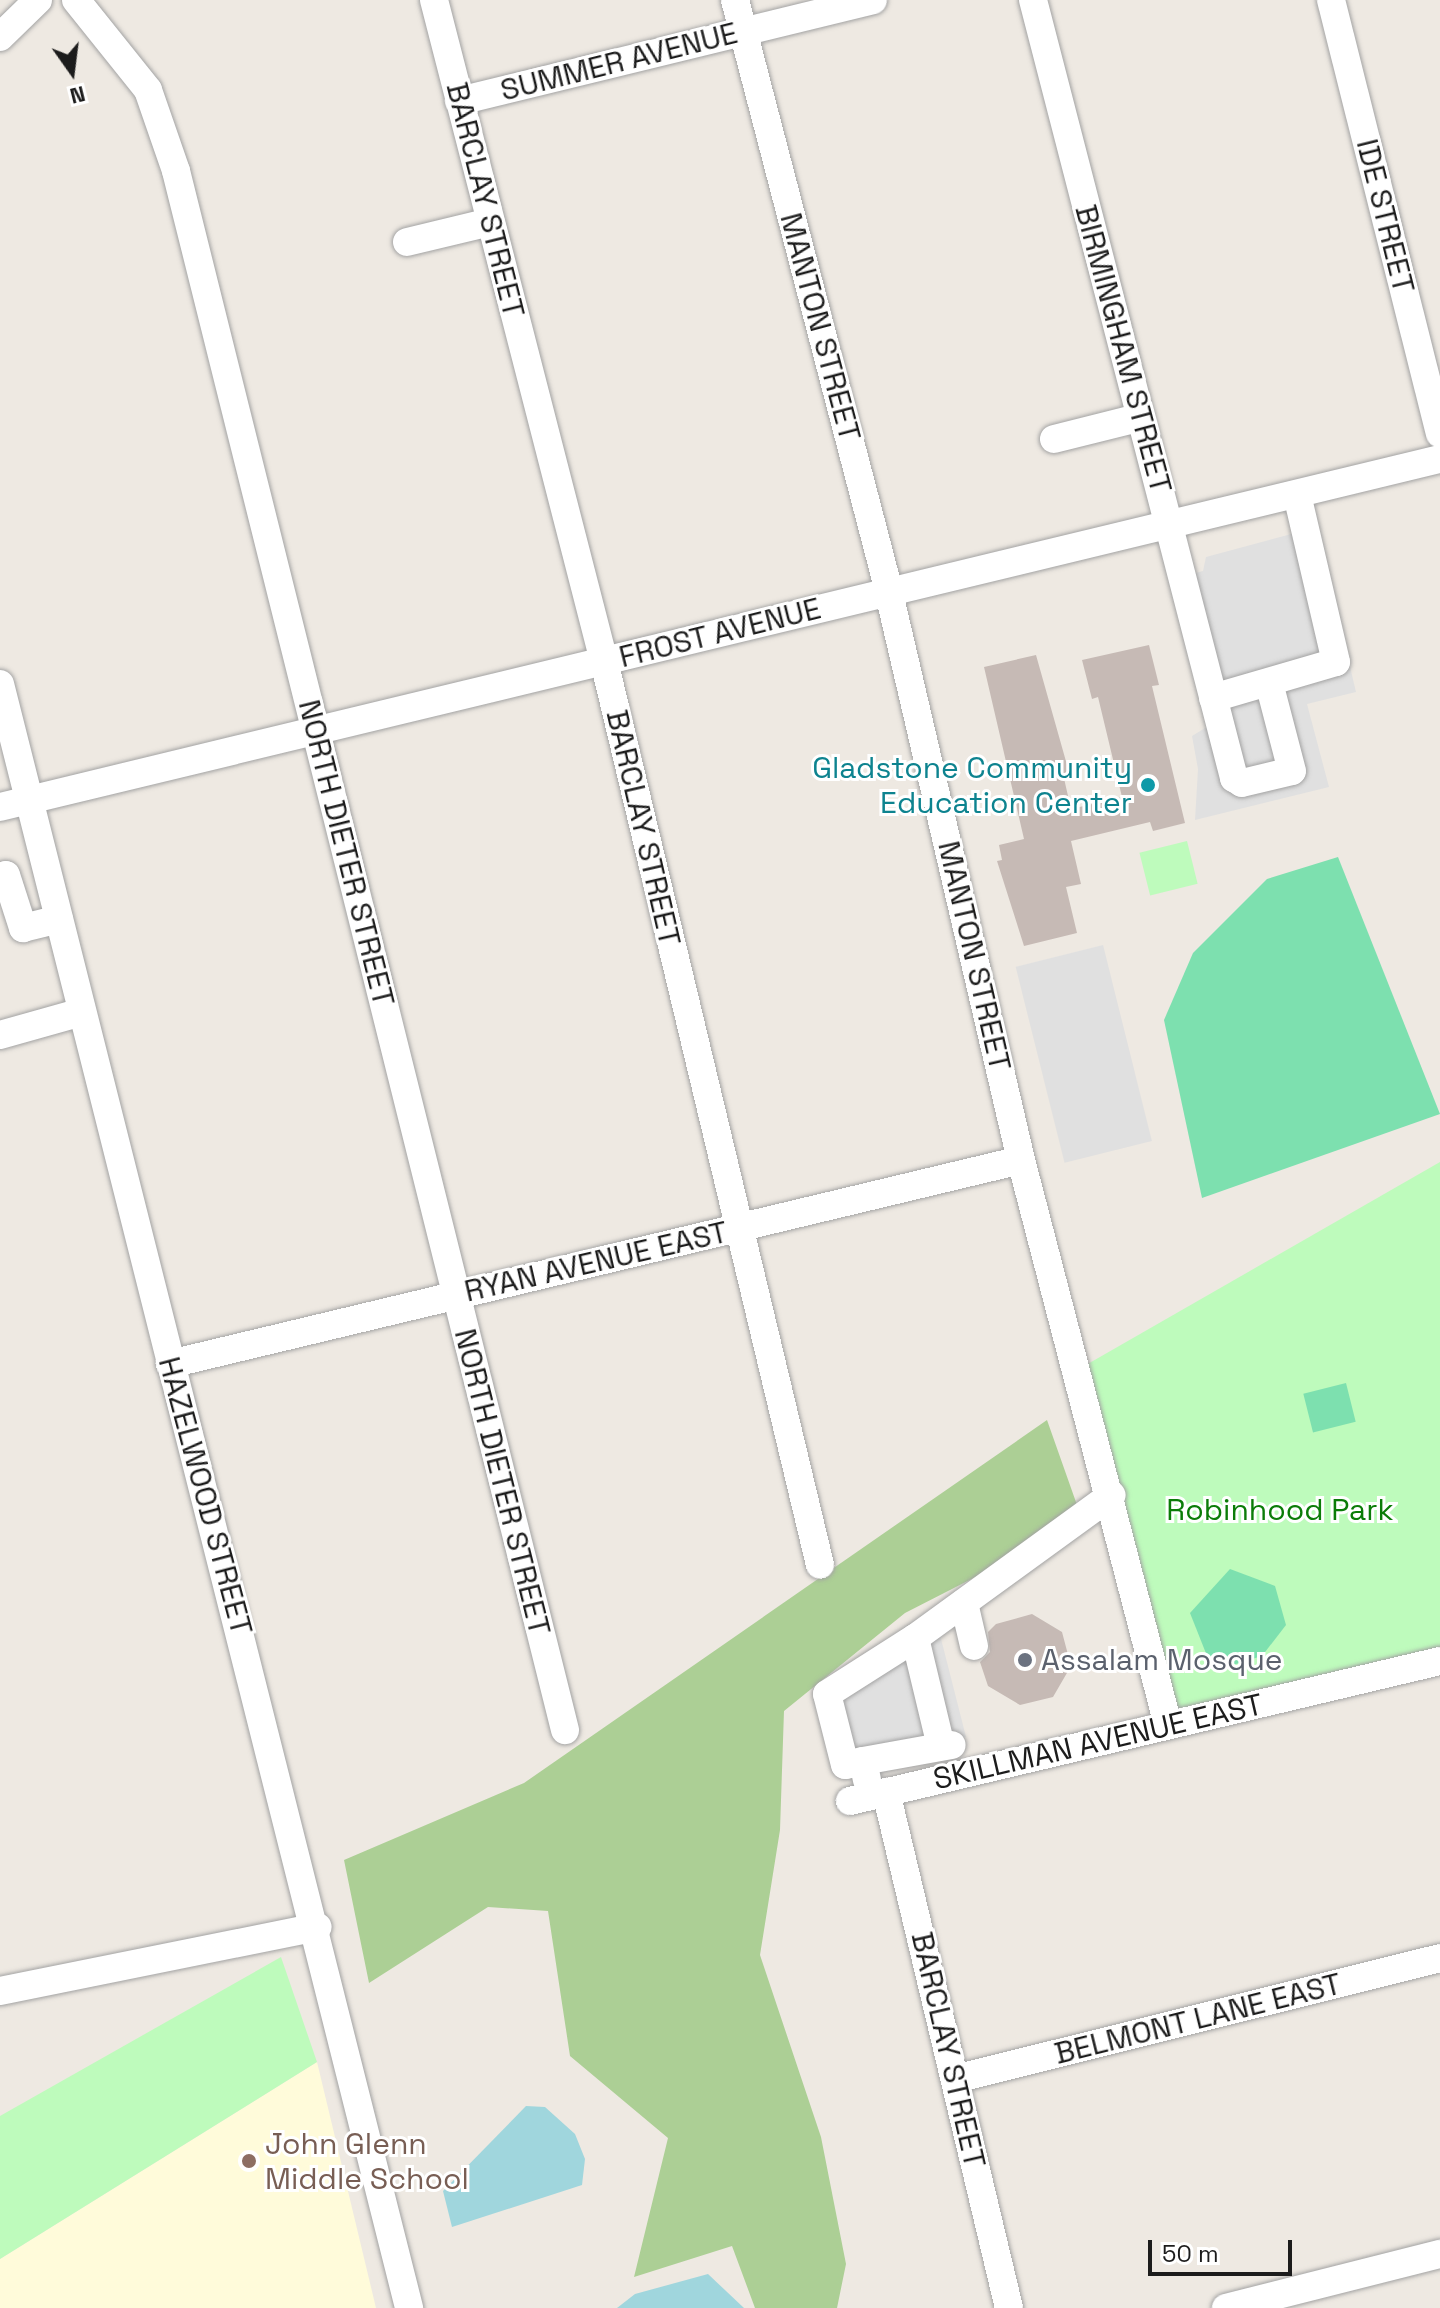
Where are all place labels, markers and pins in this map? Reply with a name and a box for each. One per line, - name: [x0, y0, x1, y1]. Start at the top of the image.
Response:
- place label: Gladstone Community Education Center: [812, 750, 1132, 820]
- marker: Gladstone Community Education Center: [1139, 776, 1157, 794]
- place label: Assalam Mosque: [1041, 1642, 1282, 1678]
- marker: Assalam Mosque: [1016, 1651, 1034, 1669]
- place label: John Glenn Middle School: [265, 2126, 469, 2196]
- marker: John Glenn Middle School: [240, 2152, 258, 2170]

